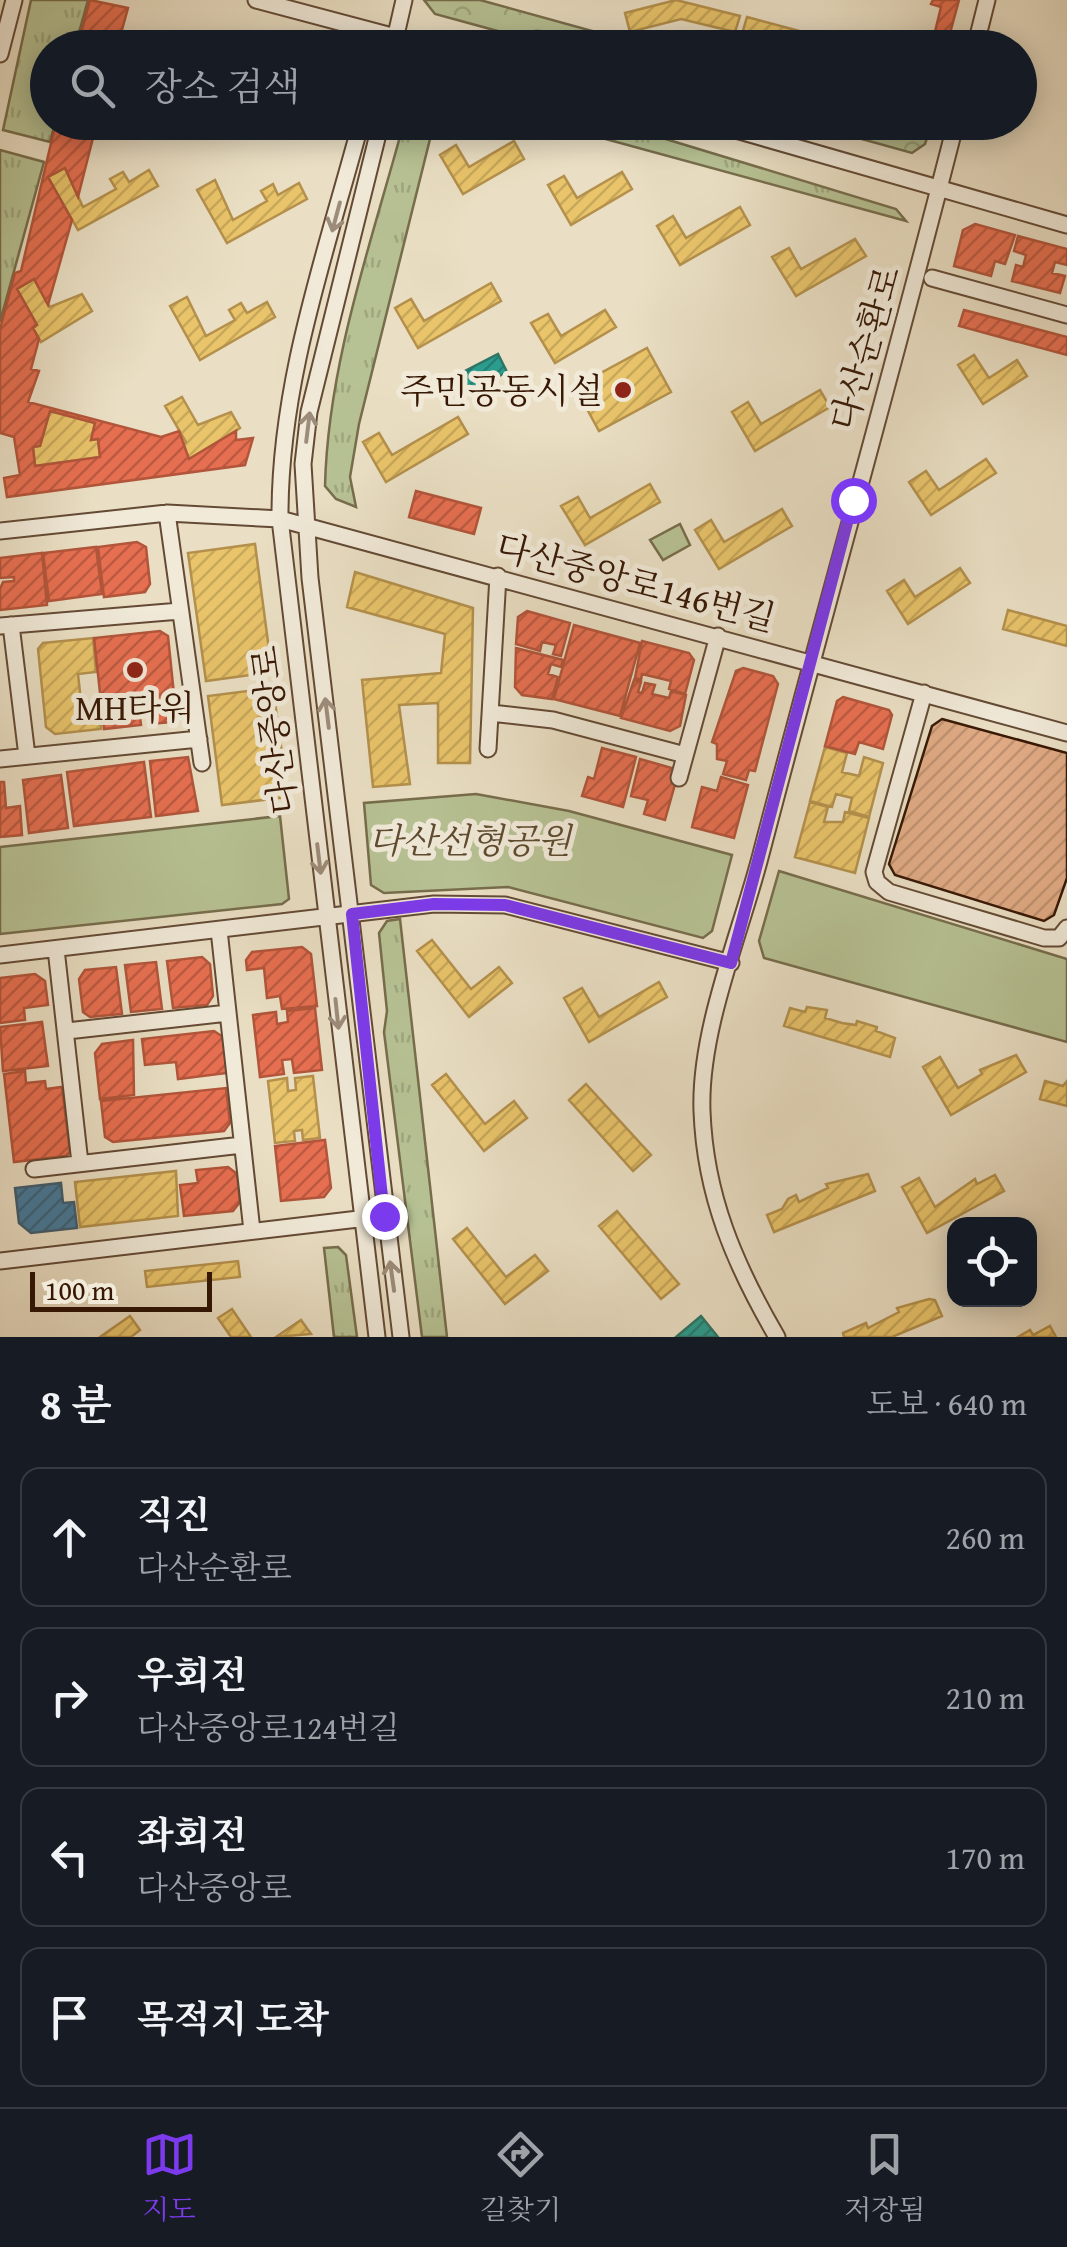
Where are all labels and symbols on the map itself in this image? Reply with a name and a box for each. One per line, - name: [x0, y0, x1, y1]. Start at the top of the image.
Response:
- one-way arrow: [325, 201, 344, 232]
- street label: 다산순환로: [817, 260, 913, 436]
- place label: 주민공동시설: [400, 365, 603, 416]
- marker: 주민공동시설: [612, 379, 634, 401]
- one-way arrow: [299, 412, 317, 444]
- route start: [831, 478, 877, 524]
- street label: 다산중앙로146번길: [491, 520, 781, 644]
- street label: 다산중앙로: [238, 643, 310, 817]
- marker: MH타워: [124, 659, 146, 681]
- place label: MH타워: [75, 682, 195, 733]
- one-way arrow: [318, 697, 336, 729]
- park label: 다산선형공원: [369, 815, 574, 866]
- one-way arrow: [310, 842, 329, 875]
- one-way arrow: [328, 998, 347, 1030]
- route end: [362, 1194, 408, 1240]
- one-way arrow: [383, 1261, 401, 1293]
- scale bar: [30, 1267, 212, 1312]

